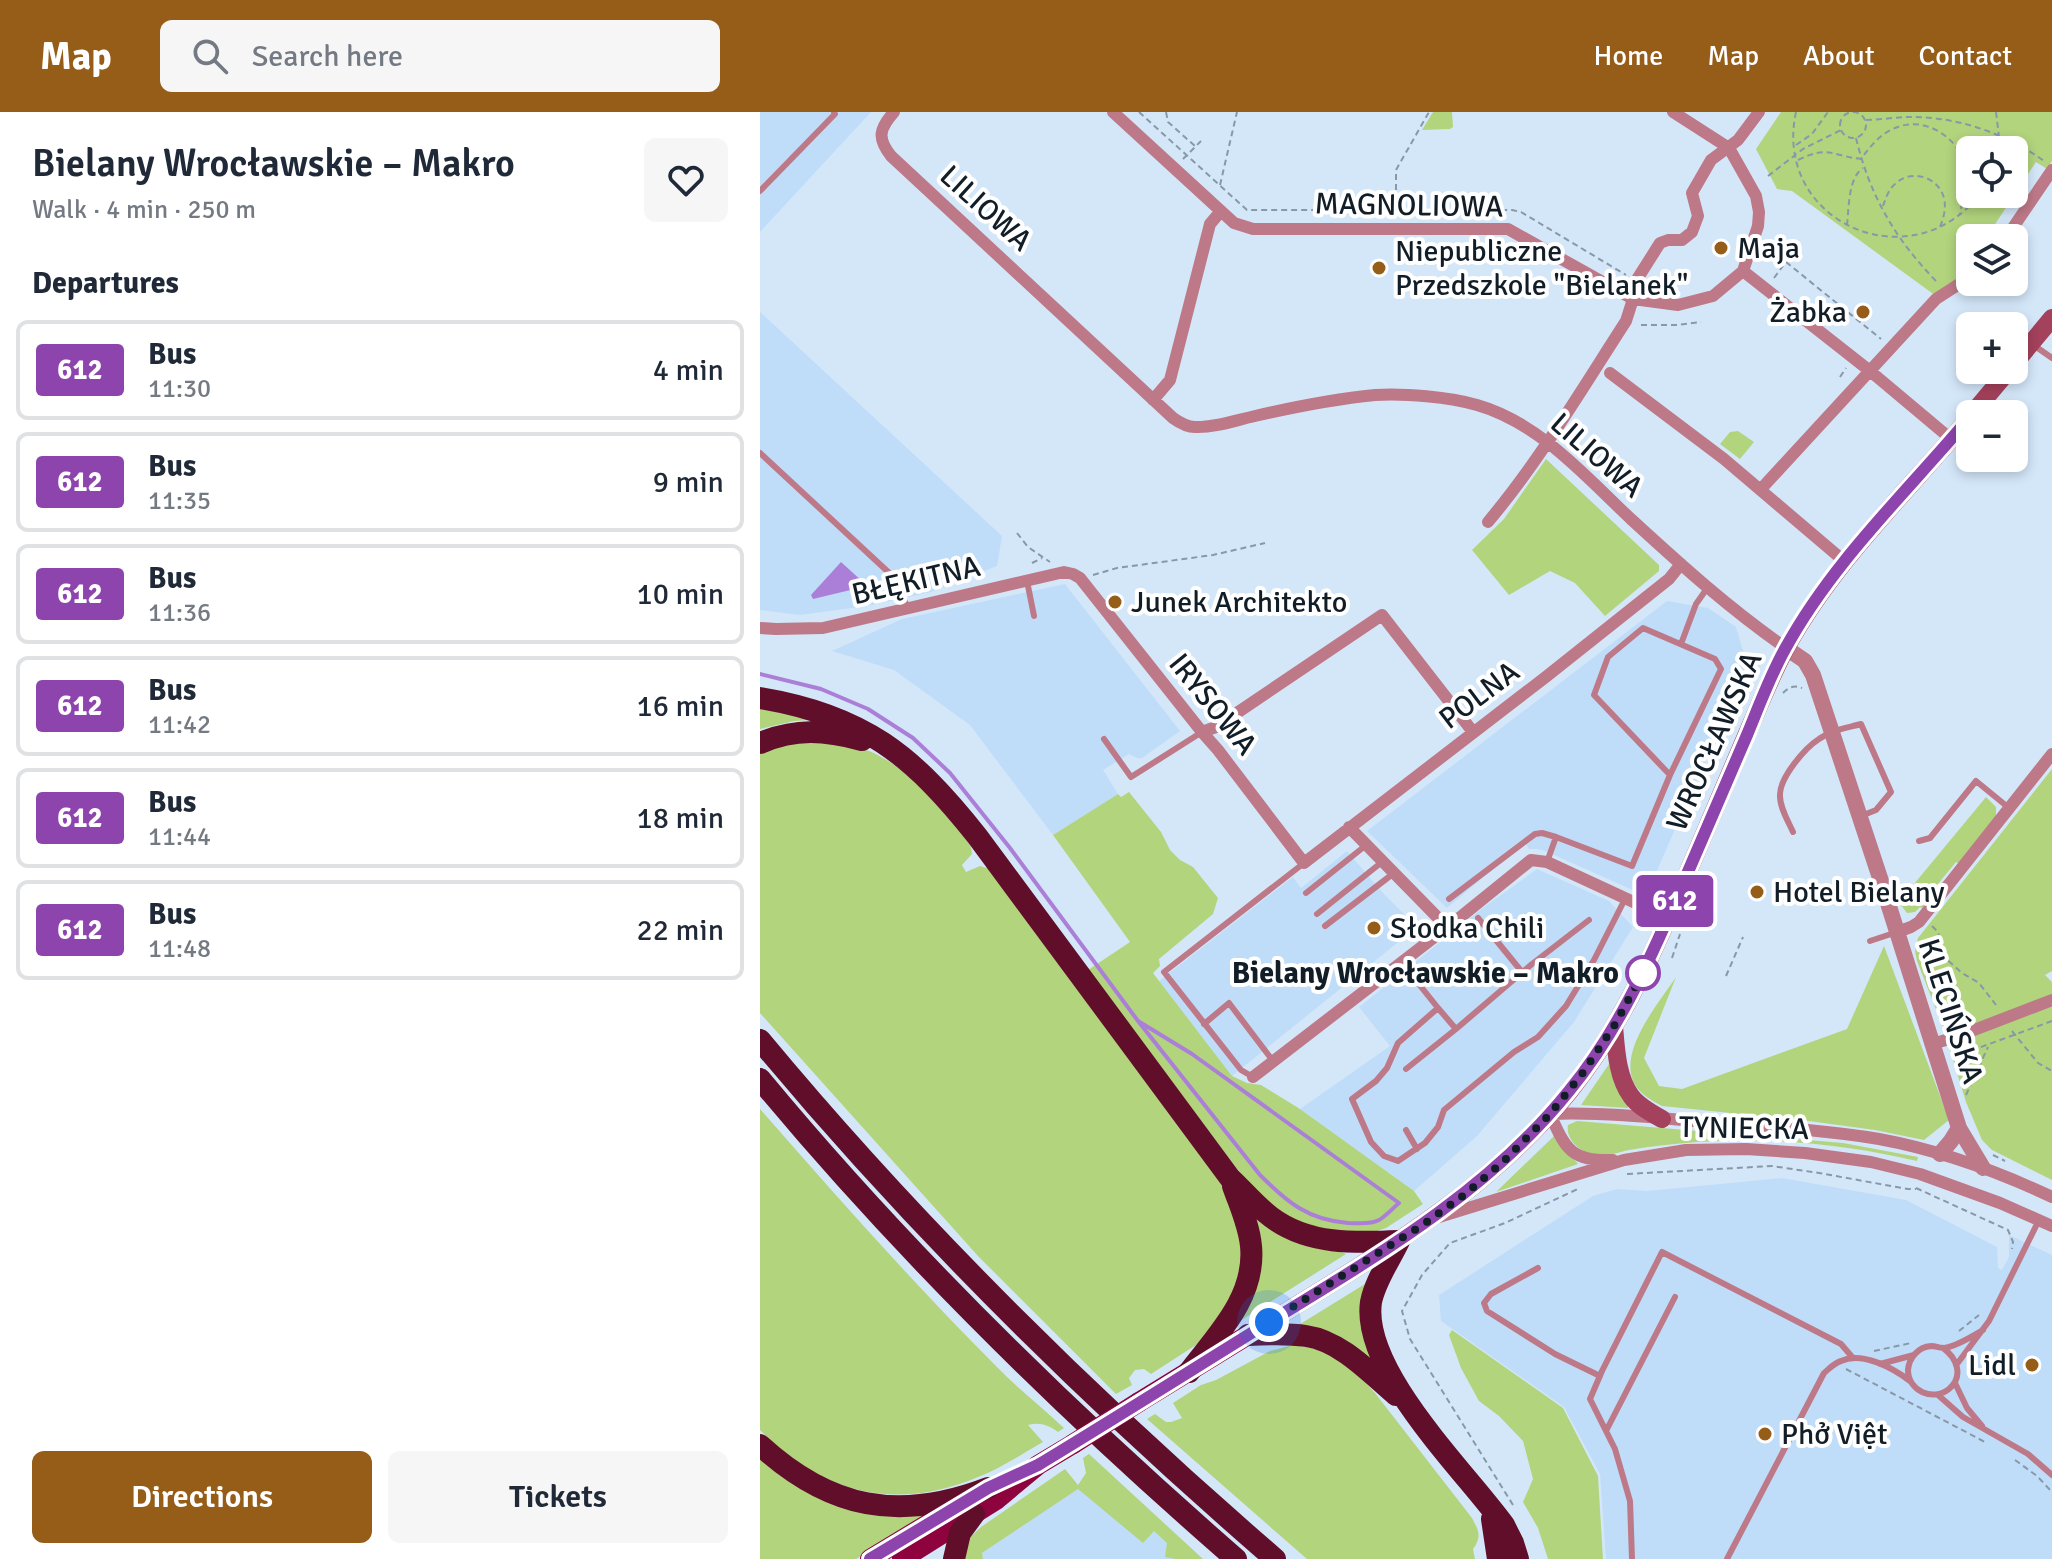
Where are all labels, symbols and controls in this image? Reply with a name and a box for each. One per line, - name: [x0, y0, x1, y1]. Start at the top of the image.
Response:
- search box: [160, 20, 720, 92]
- text: Map: [40, 33, 112, 80]
- icon: search: [188, 34, 232, 78]
- text: Search here: [252, 38, 403, 75]
- text: Home: [1594, 39, 1663, 73]
- text: Map: [1707, 39, 1759, 73]
- text: About: [1803, 39, 1875, 73]
- text: Contact: [1919, 39, 2012, 73]
- map controls: [1956, 136, 2028, 472]
- button: locate: [1956, 136, 2028, 208]
- button: heart: [644, 138, 728, 222]
- text: Bielany Wrocławskie – Makro: [32, 140, 515, 187]
- street label: LILIOWA: [932, 157, 1039, 259]
- street label: MAGNOLIOWA: [1314, 185, 1504, 226]
- text: Walk · 4 min · 250 m: [32, 194, 256, 226]
- button: layers: [1956, 224, 2028, 296]
- place label: Maja: [1737, 230, 1800, 267]
- place label: Niepubliczne Przedszkole "Bielanek": [1395, 233, 1688, 304]
- marker: Maja: [1712, 239, 1730, 257]
- marker: Niepubliczne Przedszkole "Bielanek": [1370, 259, 1388, 277]
- text: Departures: [32, 265, 179, 302]
- place label: Żabka: [1769, 294, 1847, 331]
- marker: Żabka: [1854, 303, 1872, 321]
- button: +: [1956, 312, 2028, 384]
- text: Bus: [148, 336, 196, 373]
- text: 4 min: [653, 352, 724, 389]
- text: 612: [57, 353, 103, 387]
- text: 11:30: [148, 373, 211, 405]
- button: −: [1956, 400, 2028, 472]
- street label: LILIOWA: [1543, 405, 1651, 506]
- text: Bus: [148, 448, 196, 485]
- text: 9 min: [653, 464, 724, 501]
- text: 612: [57, 465, 103, 499]
- text: 11:35: [148, 485, 211, 517]
- street label: BŁĘKITNA: [848, 548, 984, 613]
- text: Bus: [148, 560, 196, 597]
- text: 10 min: [637, 576, 724, 613]
- text: 612: [57, 577, 103, 611]
- place label: Junek Architekto: [1131, 584, 1347, 621]
- marker: Junek Architekto: [1106, 593, 1124, 611]
- text: 11:36: [148, 597, 211, 629]
- street label: IRYSOWA: [1160, 646, 1265, 763]
- street label: WROCŁAWSKA: [1659, 646, 1770, 836]
- street label: POLNA: [1432, 653, 1527, 738]
- text: Bus: [148, 672, 196, 709]
- text: 16 min: [637, 688, 724, 725]
- text: 612: [57, 689, 103, 723]
- text: 11:42: [148, 709, 211, 741]
- text: Bus: [148, 784, 196, 821]
- text: 18 min: [637, 800, 724, 837]
- text: 612: [57, 801, 103, 835]
- text: 11:44: [148, 821, 211, 853]
- place label: Hotel Bielany: [1773, 874, 1944, 911]
- line badge: 612: [1629, 875, 1721, 927]
- marker: Hotel Bielany: [1748, 883, 1766, 901]
- text: 612: [1652, 884, 1698, 918]
- text: Bus: [148, 896, 196, 933]
- place label: Słodka Chili: [1390, 910, 1544, 947]
- text: 22 min: [637, 912, 724, 949]
- text: 612: [57, 913, 103, 947]
- marker: Słodka Chili: [1365, 919, 1383, 937]
- text: 11:48: [148, 933, 211, 965]
- street label: KLECIŃSKA: [1910, 934, 1991, 1088]
- place label: Bielany Wrocławskie – Makro: [1232, 955, 1619, 992]
- marker: Bielany Wrocławskie – Makro: [1626, 956, 1660, 990]
- street label: TYNIECKA: [1679, 1109, 1809, 1148]
- your location: [1249, 1302, 1289, 1342]
- place label: Lidl: [1968, 1347, 2016, 1384]
- marker: Lidl: [2023, 1356, 2041, 1374]
- place label: Phở Việt: [1781, 1416, 1888, 1453]
- marker: Phở Việt: [1756, 1425, 1774, 1443]
- button: Directions: [32, 1451, 372, 1543]
- button: Tickets: [388, 1451, 728, 1543]

